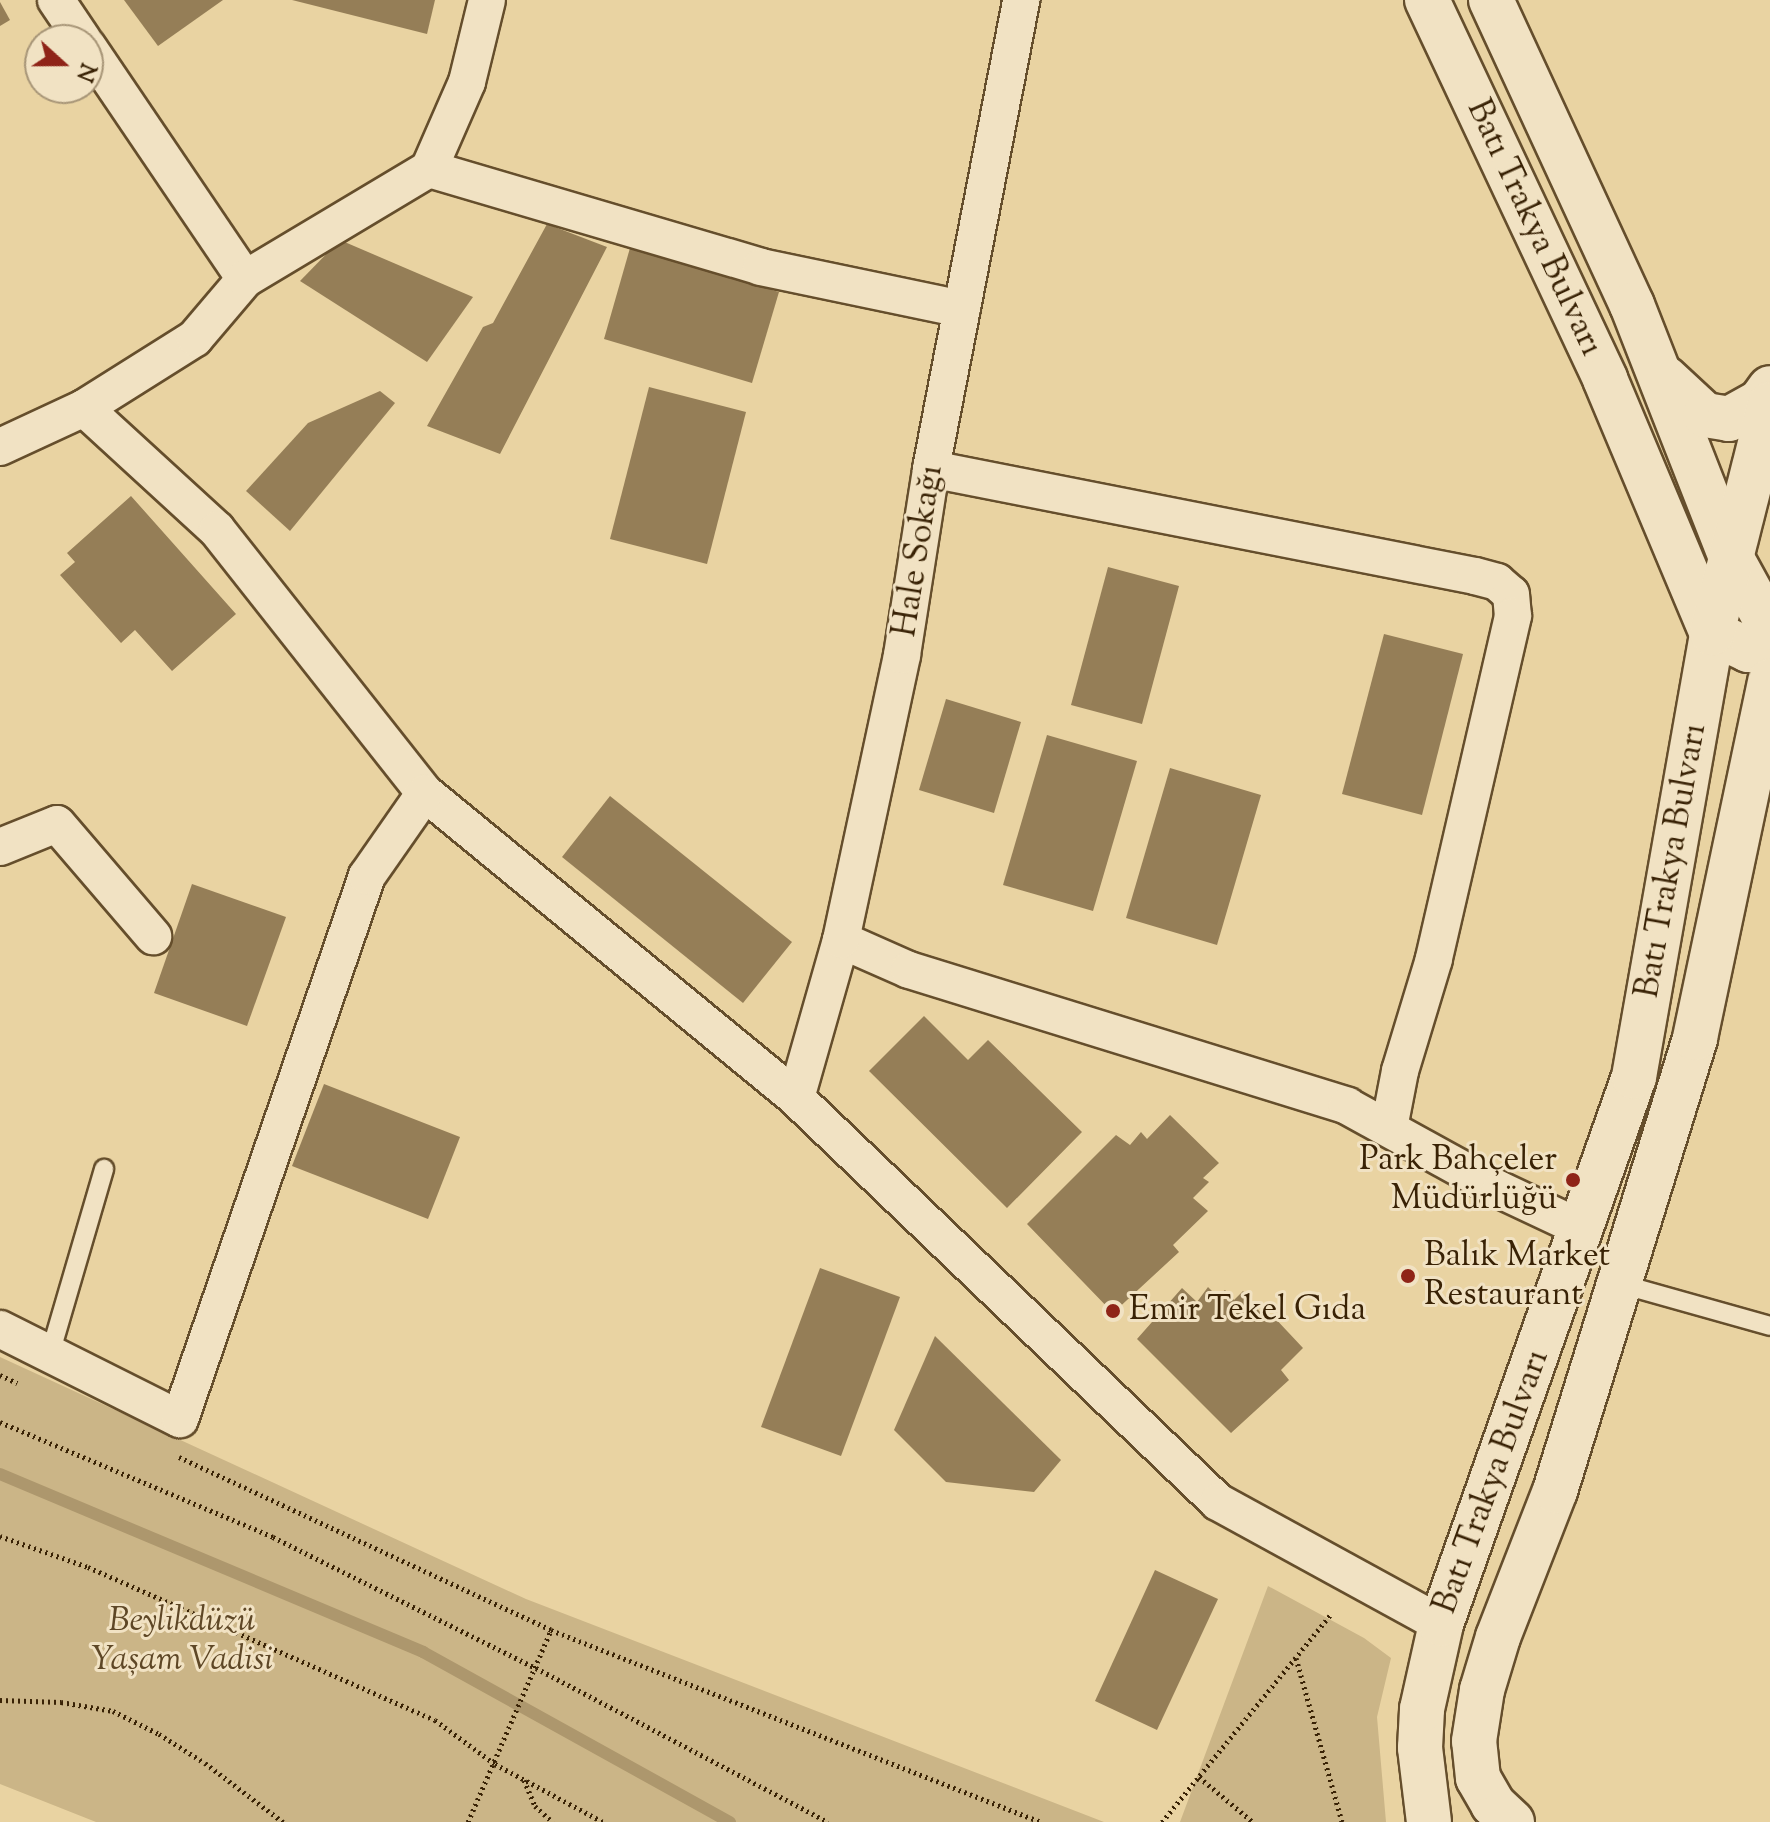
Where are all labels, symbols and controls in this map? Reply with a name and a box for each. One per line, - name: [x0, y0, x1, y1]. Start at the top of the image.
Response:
- north arrow: [24, 24, 104, 104]
- text: N: [66, 58, 103, 86]
- street label: Batı Trakya Bulvarı: [1457, 93, 1611, 363]
- street label: Hale Sokağı: [885, 462, 953, 640]
- street label: Batı Trakya Bulvarı: [1628, 721, 1716, 1001]
- place label: Park Bahçeler Müdürlüğü: [1359, 1140, 1557, 1220]
- marker: Park Bahçeler Müdürlüğü: [1564, 1171, 1582, 1189]
- place label: Balık Market Restaurant: [1424, 1236, 1610, 1316]
- marker: Balık Market Restaurant: [1399, 1267, 1417, 1285]
- place label: Emir Tekel Gıda: [1129, 1291, 1366, 1331]
- marker: Emir Tekel Gıda: [1104, 1302, 1122, 1320]
- street label: Batı Trakya Bulvarı: [1425, 1344, 1559, 1620]
- park label: Beylikdüzü Yaşam Vadisi: [91, 1601, 273, 1680]

